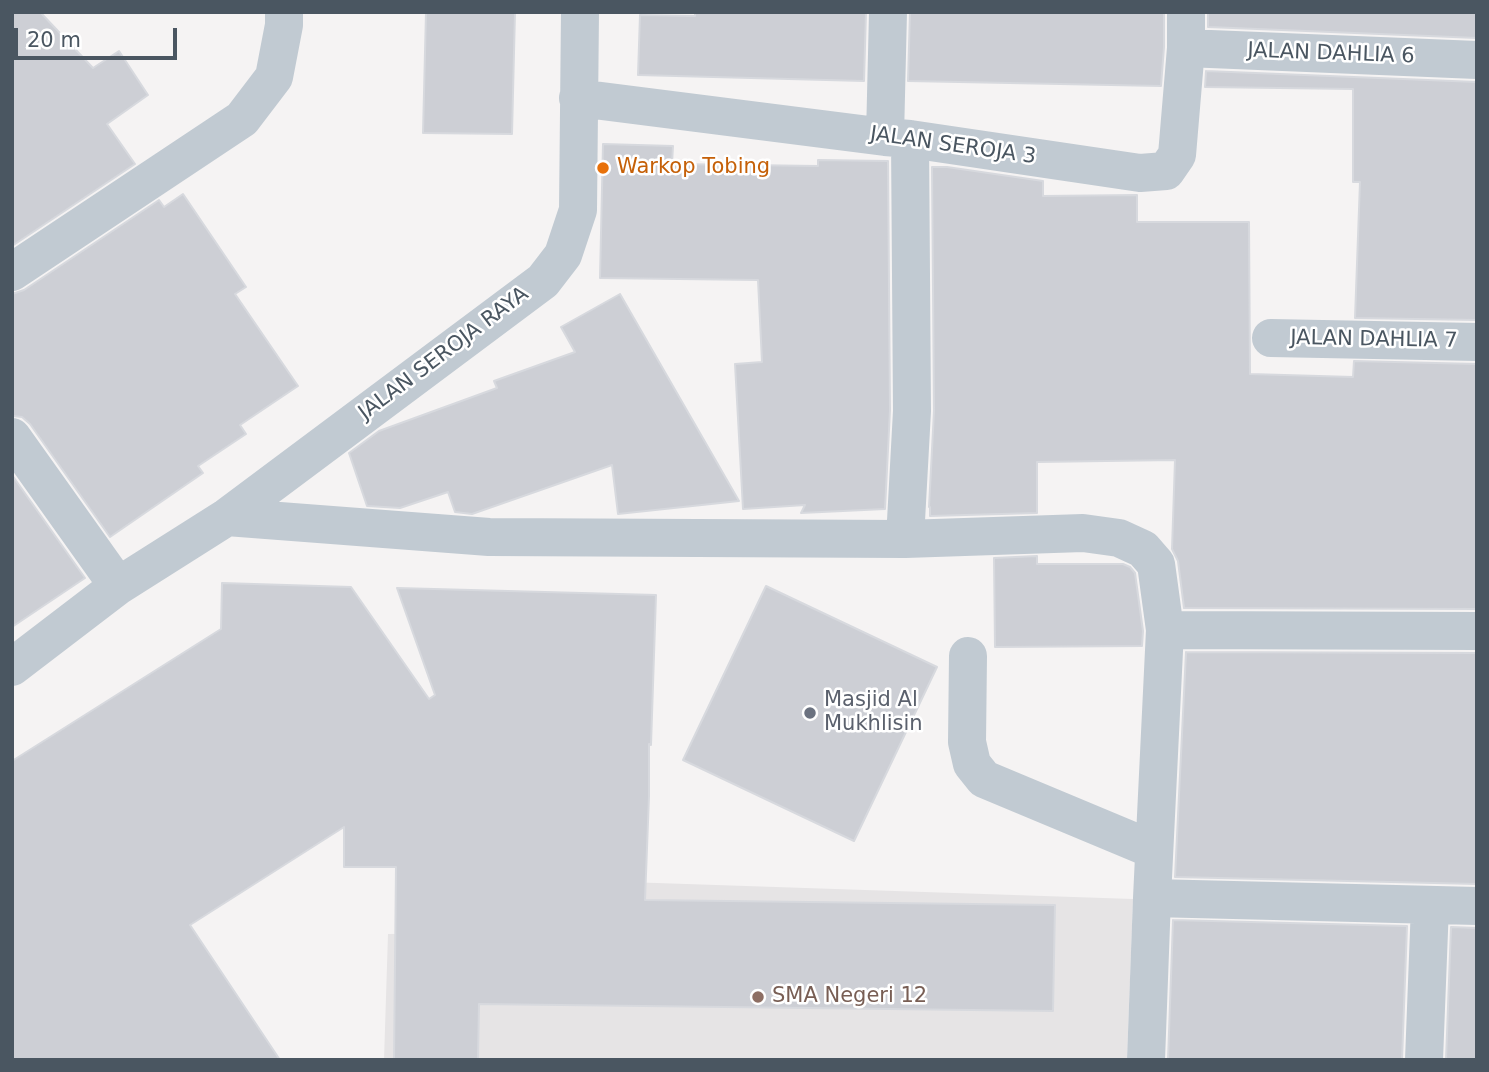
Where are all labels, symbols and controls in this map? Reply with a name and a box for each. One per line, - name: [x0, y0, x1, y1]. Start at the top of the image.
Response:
- scale bar: [18, 14, 180, 58]
- text: 20 m: [27, 28, 81, 52]
- street label: JALAN DAHLIA 6: [1247, 38, 1415, 70]
- street label: JALAN SEROJA 3: [869, 122, 1037, 170]
- place label: Warkop Tobing: [617, 155, 770, 181]
- marker: Warkop Tobing: [595, 160, 611, 176]
- street label: JALAN SEROJA RAYA: [354, 282, 534, 426]
- street label: JALAN DAHLIA 7: [1290, 326, 1458, 354]
- place label: Masjid Al Mukhlisin: [824, 688, 923, 738]
- marker: Masjid Al Mukhlisin: [802, 705, 818, 721]
- place label: SMA Negeri 12: [772, 984, 927, 1010]
- marker: SMA Negeri 12: [750, 989, 766, 1005]

